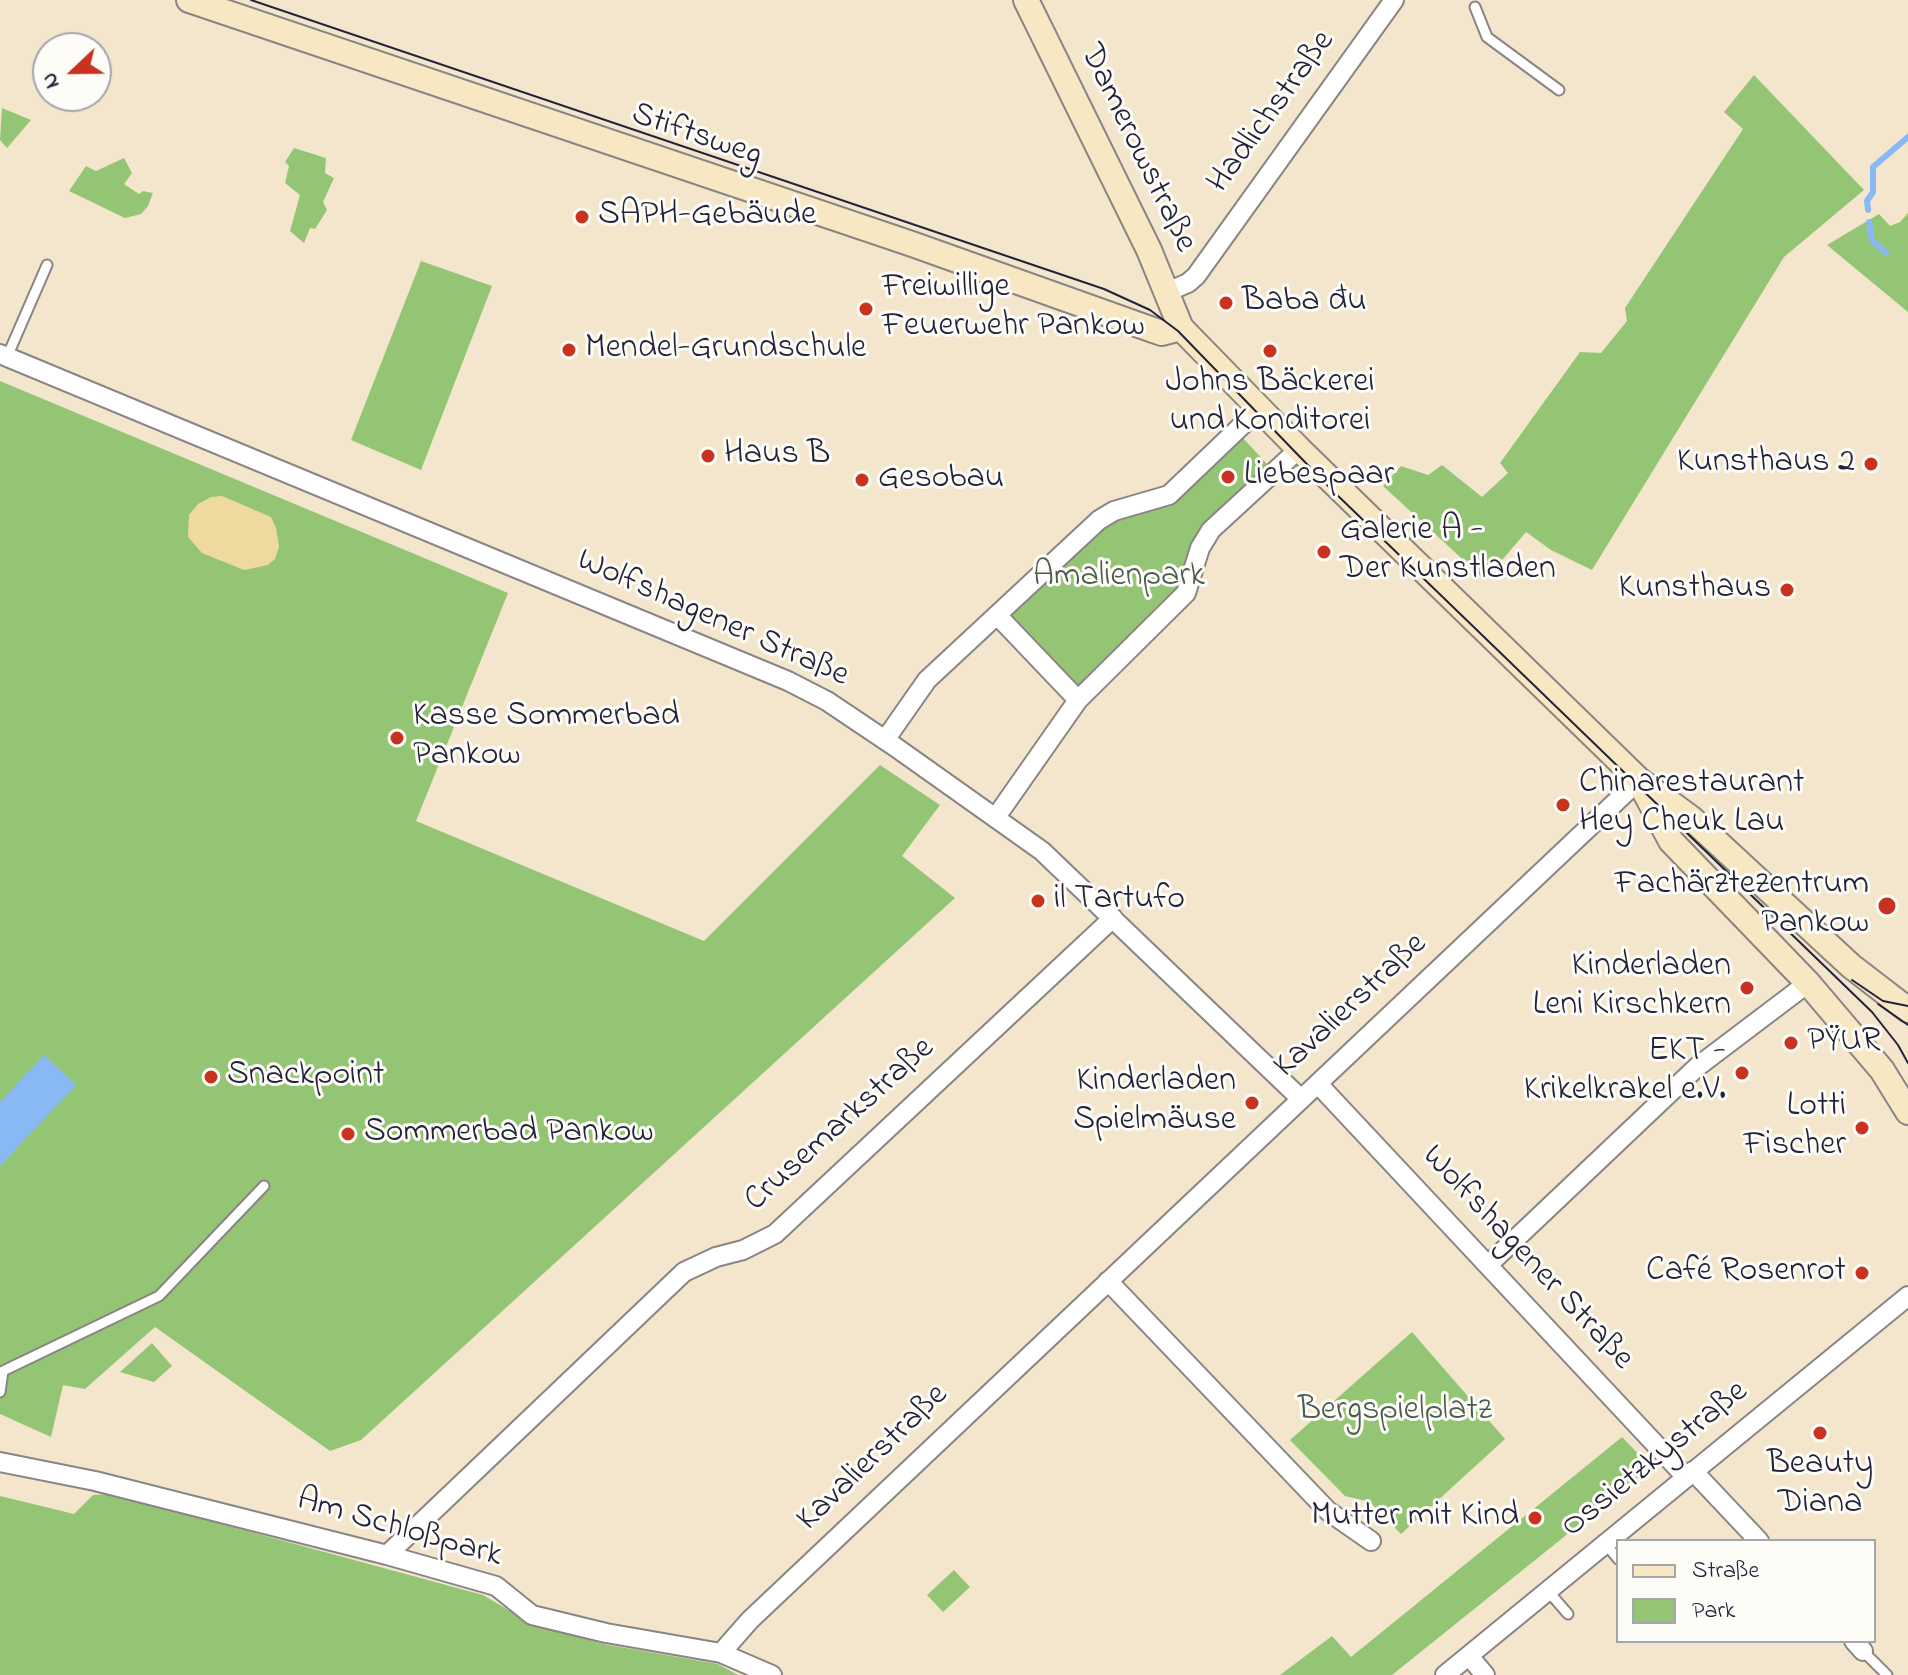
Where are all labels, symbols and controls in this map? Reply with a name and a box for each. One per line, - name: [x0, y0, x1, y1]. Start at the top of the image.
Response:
- street label: Hadlichstraße: [1200, 24, 1346, 202]
- north arrow: [32, 32, 112, 112]
- street label: Damerowstraße: [1068, 38, 1204, 260]
- text: N: [34, 67, 69, 93]
- street label: Stiftsweg: [625, 96, 767, 178]
- place label: SAPH-Gebäude: [598, 197, 816, 237]
- marker: SAPH-Gebäude: [573, 208, 591, 226]
- place label: Freiwillige Feuerwehr Pankow: [882, 269, 1145, 348]
- place label: Baba đu: [1242, 283, 1367, 323]
- marker: Baba đu: [1217, 294, 1235, 312]
- marker: Freiwillige Feuerwehr Pankow: [857, 300, 875, 318]
- place label: Mendel-Grundschule: [585, 330, 866, 370]
- marker: Mendel-Grundschule: [560, 341, 578, 359]
- marker: Johns Bäckerei und Konditorei: [1261, 342, 1279, 360]
- place label: Johns Bäckerei und Konditorei: [1165, 364, 1375, 444]
- place label: Haus B: [724, 436, 830, 476]
- place label: Kunsthaus 2: [1677, 444, 1855, 484]
- marker: Haus B: [699, 447, 717, 465]
- marker: Kunsthaus 2: [1862, 455, 1880, 473]
- place label: Liebespaar: [1244, 457, 1394, 497]
- place label: Gesobau: [878, 460, 1004, 500]
- marker: Liebespaar: [1219, 468, 1237, 486]
- marker: Gesobau: [853, 471, 871, 489]
- place label: Galerie A - Der Kunstladen: [1340, 512, 1556, 592]
- street label: Wolfshagener Straße: [570, 542, 854, 698]
- marker: Galerie A - Der Kunstladen: [1315, 543, 1333, 561]
- park label: Amalienpark: [1033, 558, 1205, 598]
- place label: Kunsthaus: [1619, 570, 1771, 610]
- marker: Kunsthaus: [1778, 581, 1796, 599]
- place label: Kasse Sommerbad Pankow: [413, 698, 680, 778]
- marker: Kasse Sommerbad Pankow: [388, 729, 406, 747]
- place label: Chinarestaurant Hey Cheuk Lau: [1579, 765, 1804, 844]
- marker: Chinarestaurant Hey Cheuk Lau: [1554, 796, 1572, 814]
- place label: Fachärztezentrum Pankow: [1615, 866, 1869, 946]
- place label: il Tartufo: [1054, 881, 1185, 921]
- marker: il Tartufo: [1029, 892, 1047, 910]
- marker: Fachärztezentrum Pankow: [1876, 895, 1898, 917]
- street label: Kavalierstraße: [1267, 926, 1437, 1088]
- place label: Kinderladen Leni Kirschkern: [1533, 948, 1731, 1028]
- marker: Kinderladen Leni Kirschkern: [1738, 979, 1756, 997]
- place label: PŸUR: [1807, 1023, 1881, 1063]
- street label: Crusemarkstraße: [737, 1030, 945, 1222]
- place label: EKT - Krikelkrakel e.V.: [1524, 1033, 1726, 1112]
- marker: PŸUR: [1782, 1034, 1800, 1052]
- place label: Snackpoint: [227, 1057, 384, 1097]
- place label: Kinderladen Spielmäuse: [1073, 1063, 1236, 1142]
- marker: EKT - Krikelkrakel e.V.: [1733, 1064, 1751, 1082]
- marker: Snackpoint: [202, 1068, 220, 1086]
- place label: Lotti Fischer: [1744, 1088, 1846, 1168]
- marker: Kinderladen Spielmäuse: [1243, 1094, 1261, 1112]
- place label: Sommerbad Pankow: [364, 1114, 654, 1154]
- marker: Lotti Fischer: [1853, 1119, 1871, 1137]
- marker: Sommerbad Pankow: [339, 1125, 357, 1143]
- street label: Wolfshagener Straße: [1411, 1138, 1641, 1380]
- place label: Café Rosenrot: [1646, 1253, 1846, 1293]
- marker: Café Rosenrot: [1853, 1264, 1871, 1282]
- street label: Ossietzkystraße: [1554, 1373, 1758, 1549]
- street label: Kavalierstraße: [790, 1377, 958, 1541]
- park label: Bergspielplatz: [1298, 1392, 1492, 1432]
- marker: Beauty Diana: [1811, 1424, 1829, 1442]
- place label: Beauty Diana: [1767, 1446, 1873, 1526]
- street label: Am Schloßpark: [292, 1481, 506, 1579]
- place label: Mutter mit Kind: [1311, 1498, 1519, 1538]
- marker: Mutter mit Kind: [1526, 1509, 1544, 1527]
- legend: [1616, 1539, 1876, 1643]
- text: Straße: [1692, 1554, 1759, 1589]
- text: Park: [1692, 1594, 1735, 1629]

